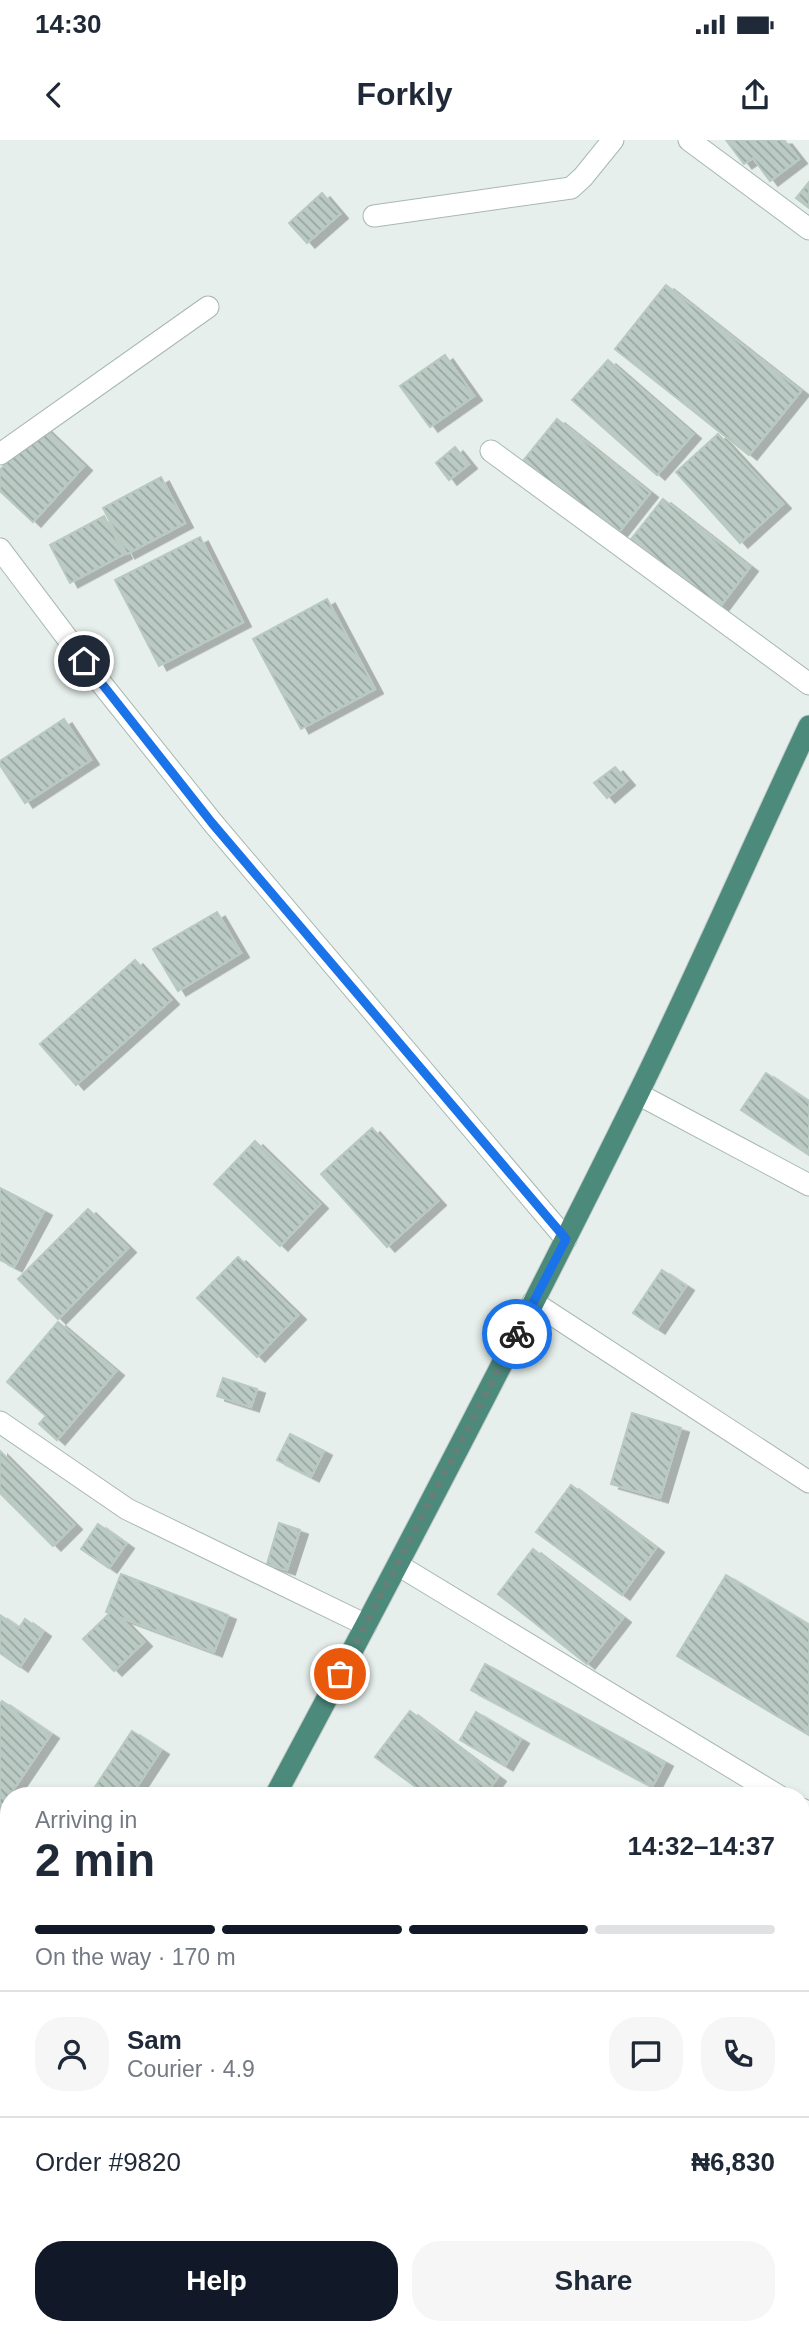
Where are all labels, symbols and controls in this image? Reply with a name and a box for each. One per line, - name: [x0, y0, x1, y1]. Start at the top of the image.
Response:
- text: 14:30: [35, 9, 102, 39]
- icon: back: [35, 76, 73, 114]
- text: Forkly: [356, 76, 453, 112]
- icon: share: [736, 76, 774, 114]
- pin: [54, 631, 114, 691]
- icon: home: [65, 642, 103, 680]
- courier: [482, 1299, 552, 1369]
- icon: bike: [498, 1315, 536, 1353]
- pin: [310, 1644, 370, 1704]
- icon: bag: [321, 1655, 359, 1693]
- text: Arriving in: [35, 1807, 137, 1833]
- text: 14:32–14:37: [628, 1831, 775, 1861]
- text: 2 min: [35, 1834, 155, 1886]
- text: On the way · 170 m: [35, 1944, 236, 1970]
- button: person: [35, 2017, 109, 2091]
- button: chat: [609, 2017, 683, 2091]
- button: phone: [701, 2017, 775, 2091]
- text: Sam: [127, 2025, 182, 2055]
- text: Courier · 4.9: [127, 2056, 255, 2082]
- text: Order #9820: [35, 2147, 181, 2177]
- text: ₦6,830: [691, 2147, 775, 2177]
- button: Help: [35, 2241, 398, 2321]
- button: Share: [412, 2241, 775, 2321]

